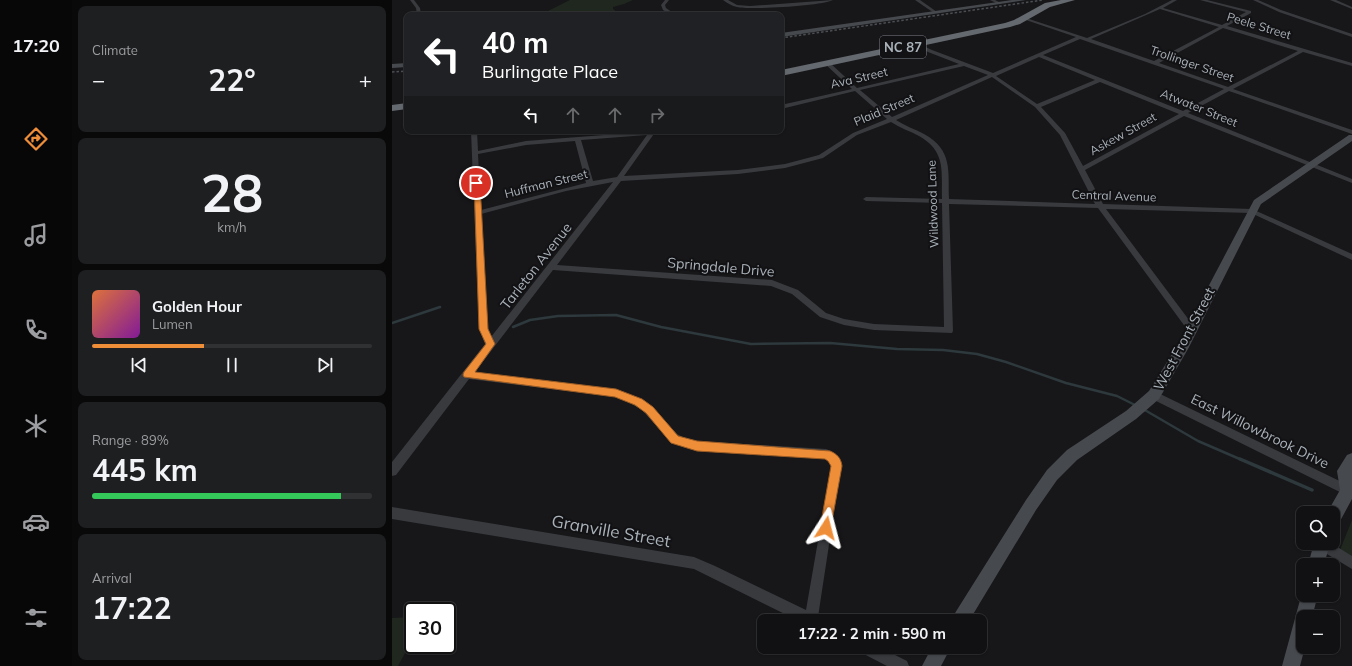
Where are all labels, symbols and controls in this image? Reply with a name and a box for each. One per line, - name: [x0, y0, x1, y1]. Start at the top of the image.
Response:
- street label: Peele Street: [1225, 9, 1293, 42]
- text: 40 m: [482, 25, 548, 60]
- icon: left: [416, 28, 468, 80]
- text: 17:20: [12, 34, 60, 57]
- road number: NC 87: [880, 36, 926, 58]
- text: Climate: [92, 42, 138, 58]
- street label: Trollinger Street: [1148, 42, 1236, 85]
- text: Burlingate Place: [482, 60, 618, 83]
- text: 22°: [208, 61, 256, 99]
- street label: Ava Street: [829, 64, 889, 91]
- text: −: [92, 66, 105, 94]
- text: +: [359, 66, 372, 94]
- street label: Atwater Street: [1158, 85, 1240, 130]
- street label: Plaid Street: [851, 90, 916, 129]
- icon: left: [520, 104, 542, 126]
- icon: ahead: [562, 104, 584, 126]
- icon: ahead: [604, 104, 626, 126]
- icon: right: [646, 104, 668, 126]
- street label: Askew Street: [1087, 109, 1159, 158]
- icon: directions: [22, 125, 50, 153]
- text: 28: [201, 160, 263, 225]
- street label: Wildwood Lane: [923, 160, 942, 248]
- pin: [459, 166, 493, 200]
- street label: Huffman Street: [503, 166, 589, 201]
- icon: arrive: [465, 172, 487, 194]
- street label: Central Avenue: [1071, 187, 1157, 204]
- text: km/h: [217, 219, 247, 235]
- street label: Tarleton Avenue: [497, 219, 575, 313]
- icon: music: [22, 221, 50, 249]
- street label: Springdale Drive: [667, 253, 775, 281]
- street label: West Front Street: [1149, 284, 1219, 394]
- text: Golden Hour: [152, 297, 242, 316]
- icon: phone: [22, 316, 50, 344]
- text: Lumen: [152, 316, 193, 332]
- icon: previous: [128, 354, 150, 376]
- icon: pause: [221, 354, 243, 376]
- icon: next: [314, 354, 336, 376]
- street label: East Willowbrook Drive: [1188, 390, 1332, 472]
- icon: climate: [22, 412, 50, 440]
- text: Range · 89%: [92, 432, 169, 448]
- text: 445 km: [92, 451, 198, 489]
- map controls: [1296, 506, 1340, 654]
- button: search: [1296, 506, 1340, 550]
- position arrow: [805, 507, 847, 549]
- icon: car: [22, 508, 50, 536]
- street label: Granville Street: [550, 510, 672, 551]
- button: +: [1296, 558, 1340, 602]
- text: Arrival: [92, 570, 132, 586]
- text: 17:22: [92, 589, 171, 627]
- speed limit sign: 30: [404, 602, 456, 654]
- icon: filters: [22, 604, 50, 632]
- button: −: [1296, 610, 1340, 654]
- text: 17:22 · 2 min · 590 m: [798, 624, 946, 643]

